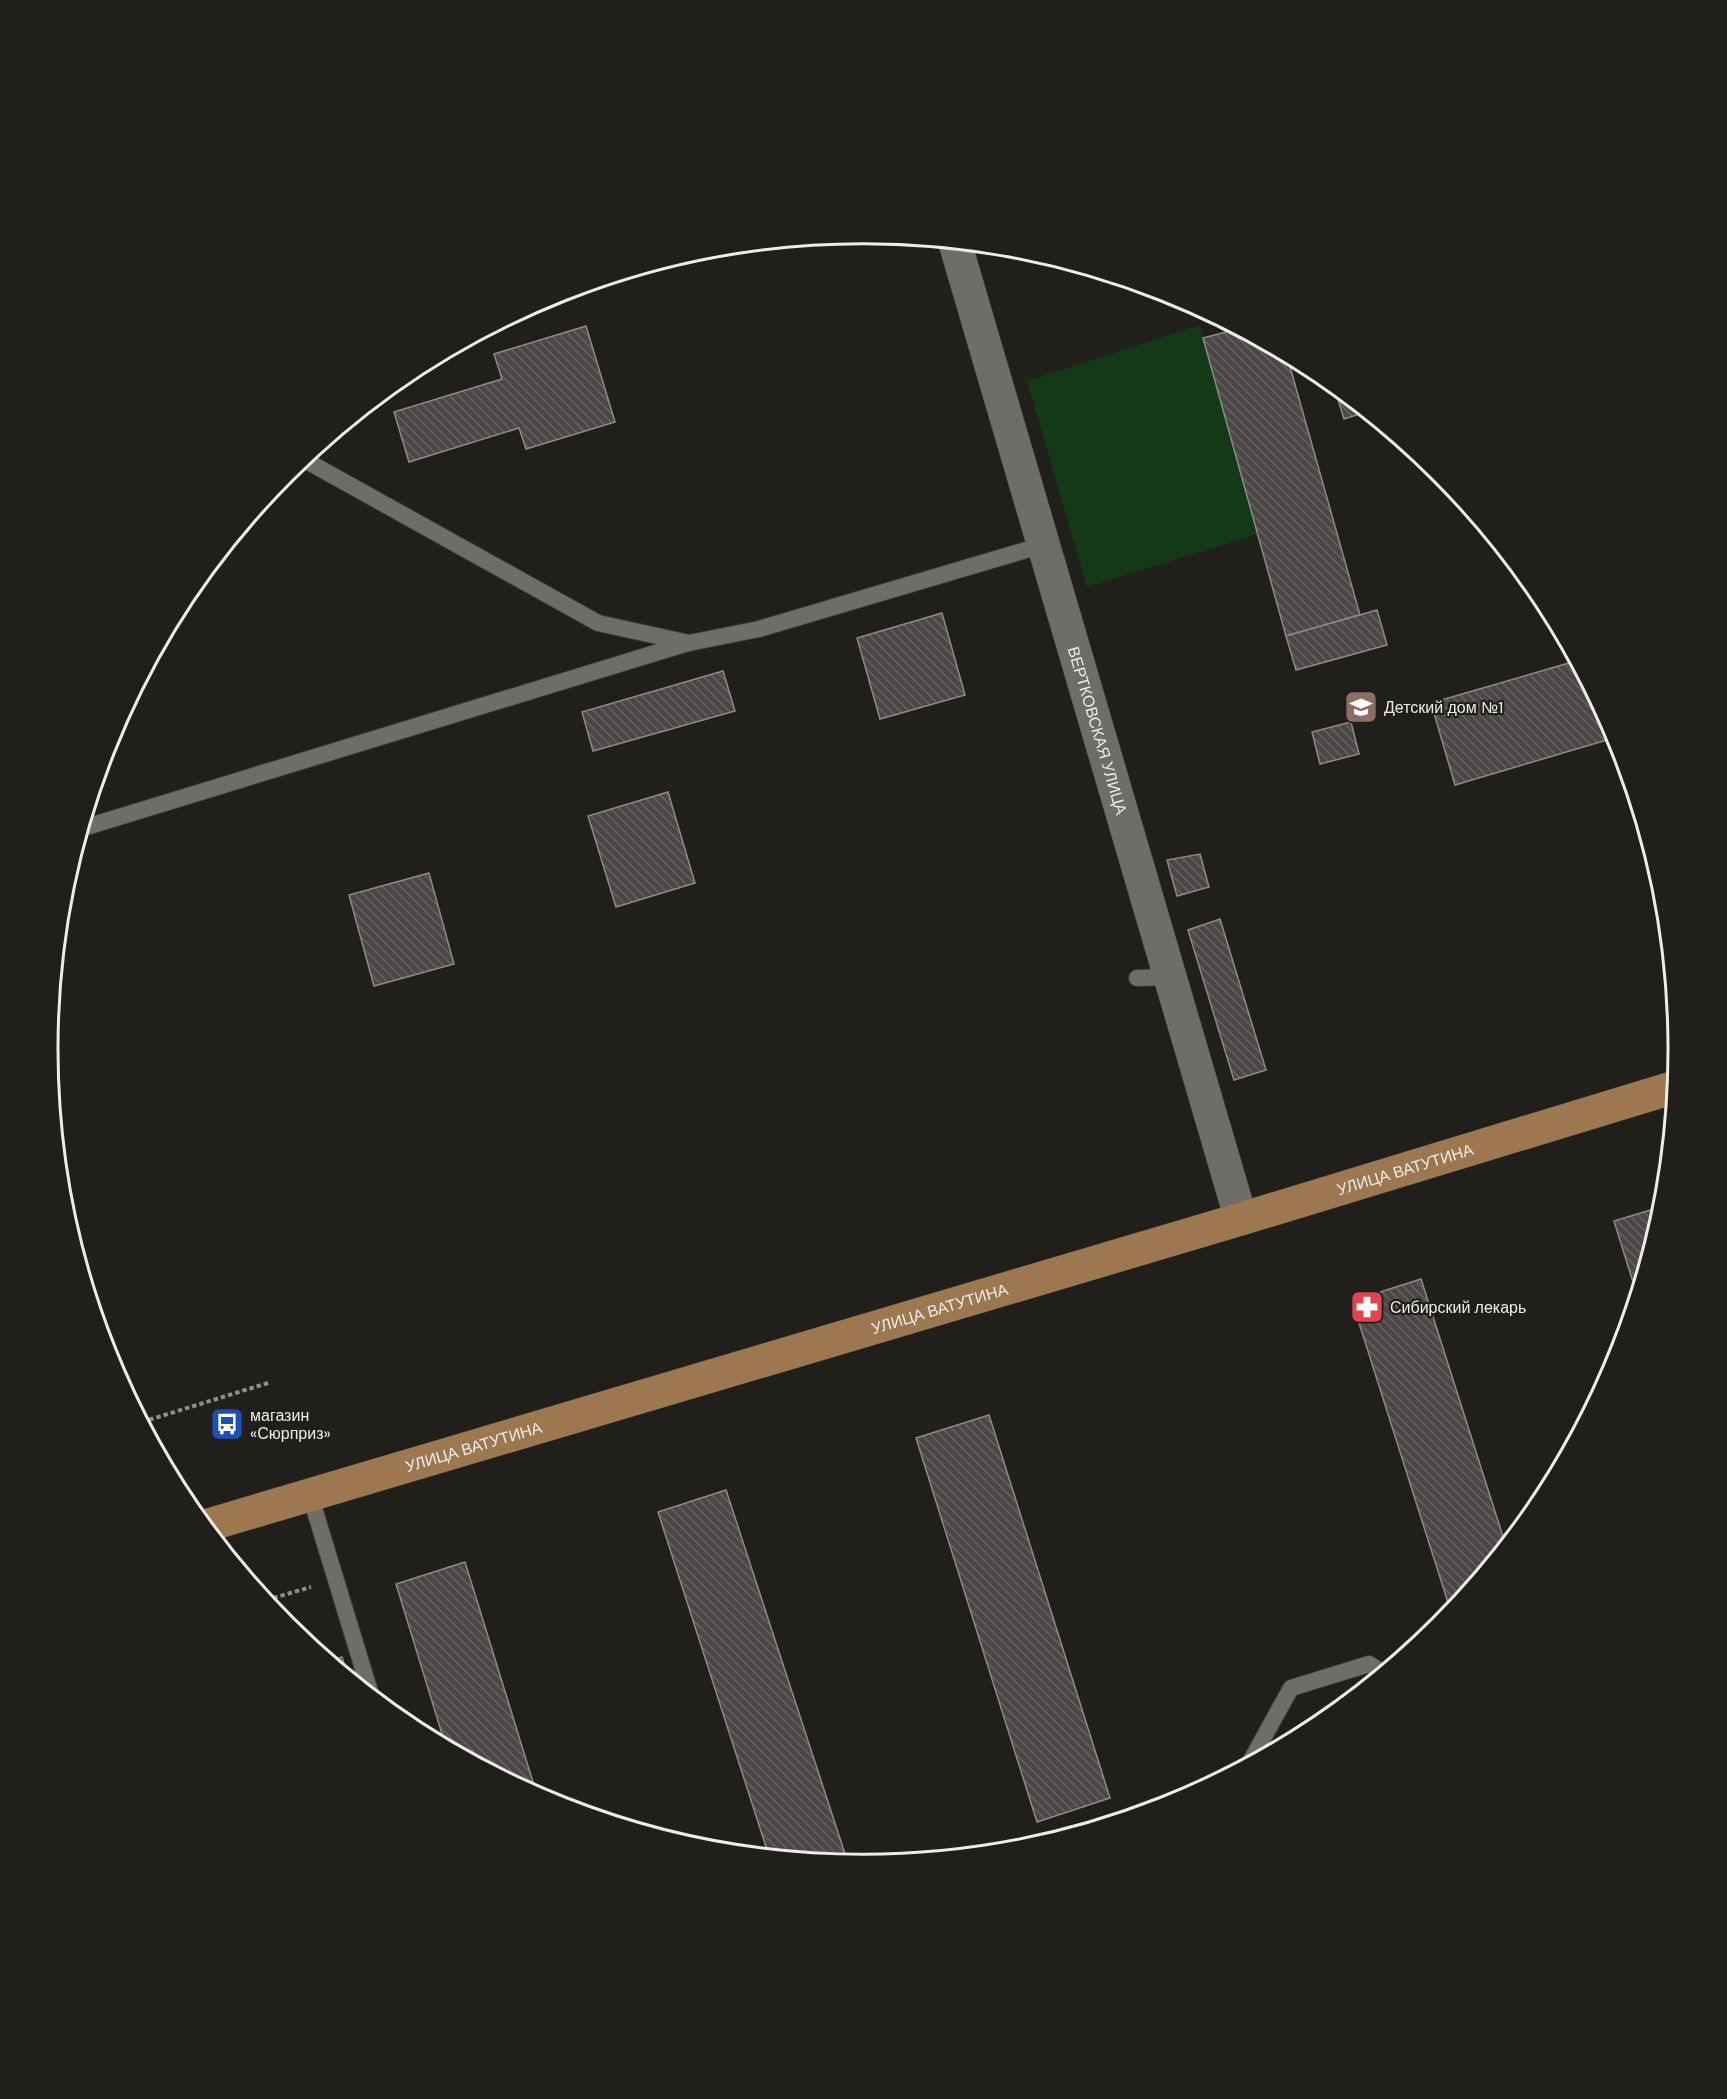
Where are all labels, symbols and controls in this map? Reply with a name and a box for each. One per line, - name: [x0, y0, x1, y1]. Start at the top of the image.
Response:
- street label: ВЕРТКОВСКАЯ УЛИЦА: [1063, 644, 1133, 817]
- school or university icon: Детский дом №1: [1343, 689, 1379, 725]
- place label: Детский дом №1: [1384, 697, 1503, 718]
- street label: УЛИЦА ВАТУТИНА: [1334, 1138, 1476, 1200]
- street label: УЛИЦА ВАТУТИНА: [869, 1278, 1011, 1339]
- pharmacy icon: Сибирский лекарь: [1349, 1289, 1385, 1325]
- place label: Сибирский лекарь: [1390, 1297, 1526, 1318]
- place label: магазин «Сюрприз»: [250, 1405, 331, 1444]
- bus stop icon: магазин «Сюрприз»: [209, 1406, 245, 1442]
- street label: УЛИЦА ВАТУТИНА: [403, 1416, 545, 1477]

